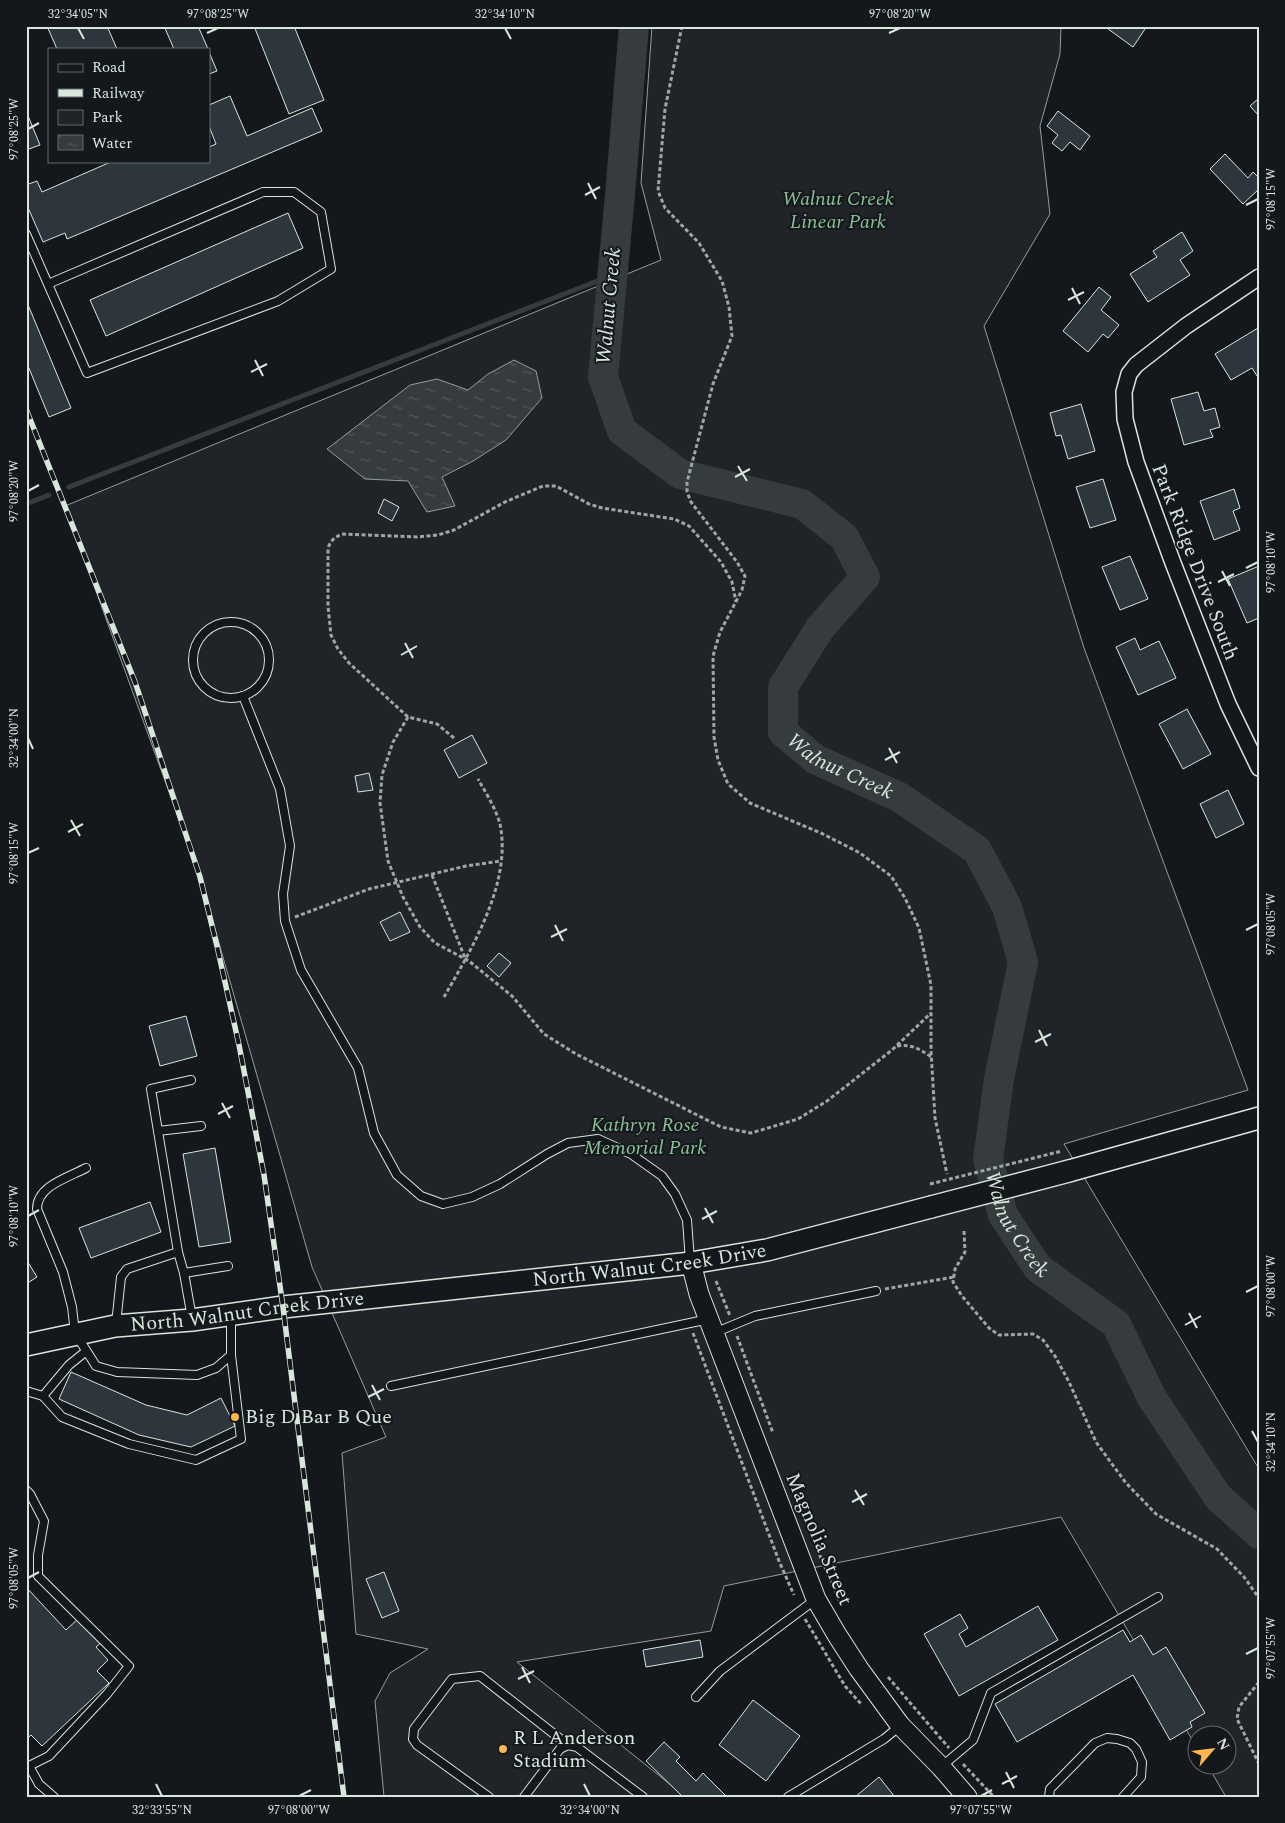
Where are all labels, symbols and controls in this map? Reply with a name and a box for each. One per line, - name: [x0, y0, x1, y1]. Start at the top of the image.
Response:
- text: 32°34'05"N: [48, 5, 108, 24]
- text: 97°08'25"W: [187, 5, 249, 24]
- text: 32°34'10"N: [475, 5, 535, 24]
- text: 97°08'20"W: [869, 5, 931, 24]
- legend: [48, 48, 210, 162]
- text: Road: [92, 56, 126, 79]
- text: Railway: [92, 82, 145, 105]
- text: 97°08'25"W: [5, 98, 24, 160]
- text: Park: [92, 106, 123, 129]
- text: Water: [92, 132, 132, 155]
- text: 97°08'15"W: [1262, 168, 1281, 230]
- park label: Walnut Creek Linear Park: [782, 184, 895, 237]
- water label: Walnut Creek: [588, 246, 630, 366]
- text: 97°08'20"W: [5, 460, 24, 522]
- street label: Park Ridge Drive South: [1144, 460, 1246, 664]
- text: 97°08'10"W: [1262, 531, 1281, 593]
- text: 32°34'00"N: [5, 708, 24, 768]
- water label: Walnut Creek: [779, 725, 899, 808]
- text: 97°08'15"W: [5, 822, 24, 884]
- text: 97°08'05"W: [1262, 893, 1281, 955]
- park label: Kathryn Rose Memorial Park: [583, 1110, 707, 1163]
- water label: Walnut Creek: [976, 1168, 1055, 1287]
- text: 97°08'10"W: [5, 1185, 24, 1247]
- street label: North Walnut Creek Drive: [531, 1235, 769, 1295]
- text: 97°08'00"W: [1262, 1255, 1281, 1317]
- street label: North Walnut Creek Drive: [129, 1283, 366, 1340]
- place label: Big D Bar B Que: [245, 1402, 392, 1432]
- marker: Big D Bar B Que: [229, 1411, 241, 1423]
- text: 32°34'10"N: [1262, 1412, 1281, 1472]
- street label: Magnolia Street: [778, 1468, 860, 1610]
- text: 97°08'05"W: [5, 1547, 24, 1609]
- text: 97°07'55"W: [1262, 1617, 1281, 1679]
- place label: R L Anderson Stadium: [513, 1723, 635, 1776]
- north arrow: [1188, 1726, 1238, 1776]
- text: N: [1211, 1734, 1235, 1754]
- marker: R L Anderson Stadium: [497, 1743, 509, 1755]
- text: 32°33'55"N: [132, 1801, 192, 1820]
- text: 97°08'00"W: [268, 1801, 330, 1820]
- text: 32°34'00"N: [560, 1801, 620, 1820]
- text: 97°07'55"W: [950, 1801, 1012, 1820]

